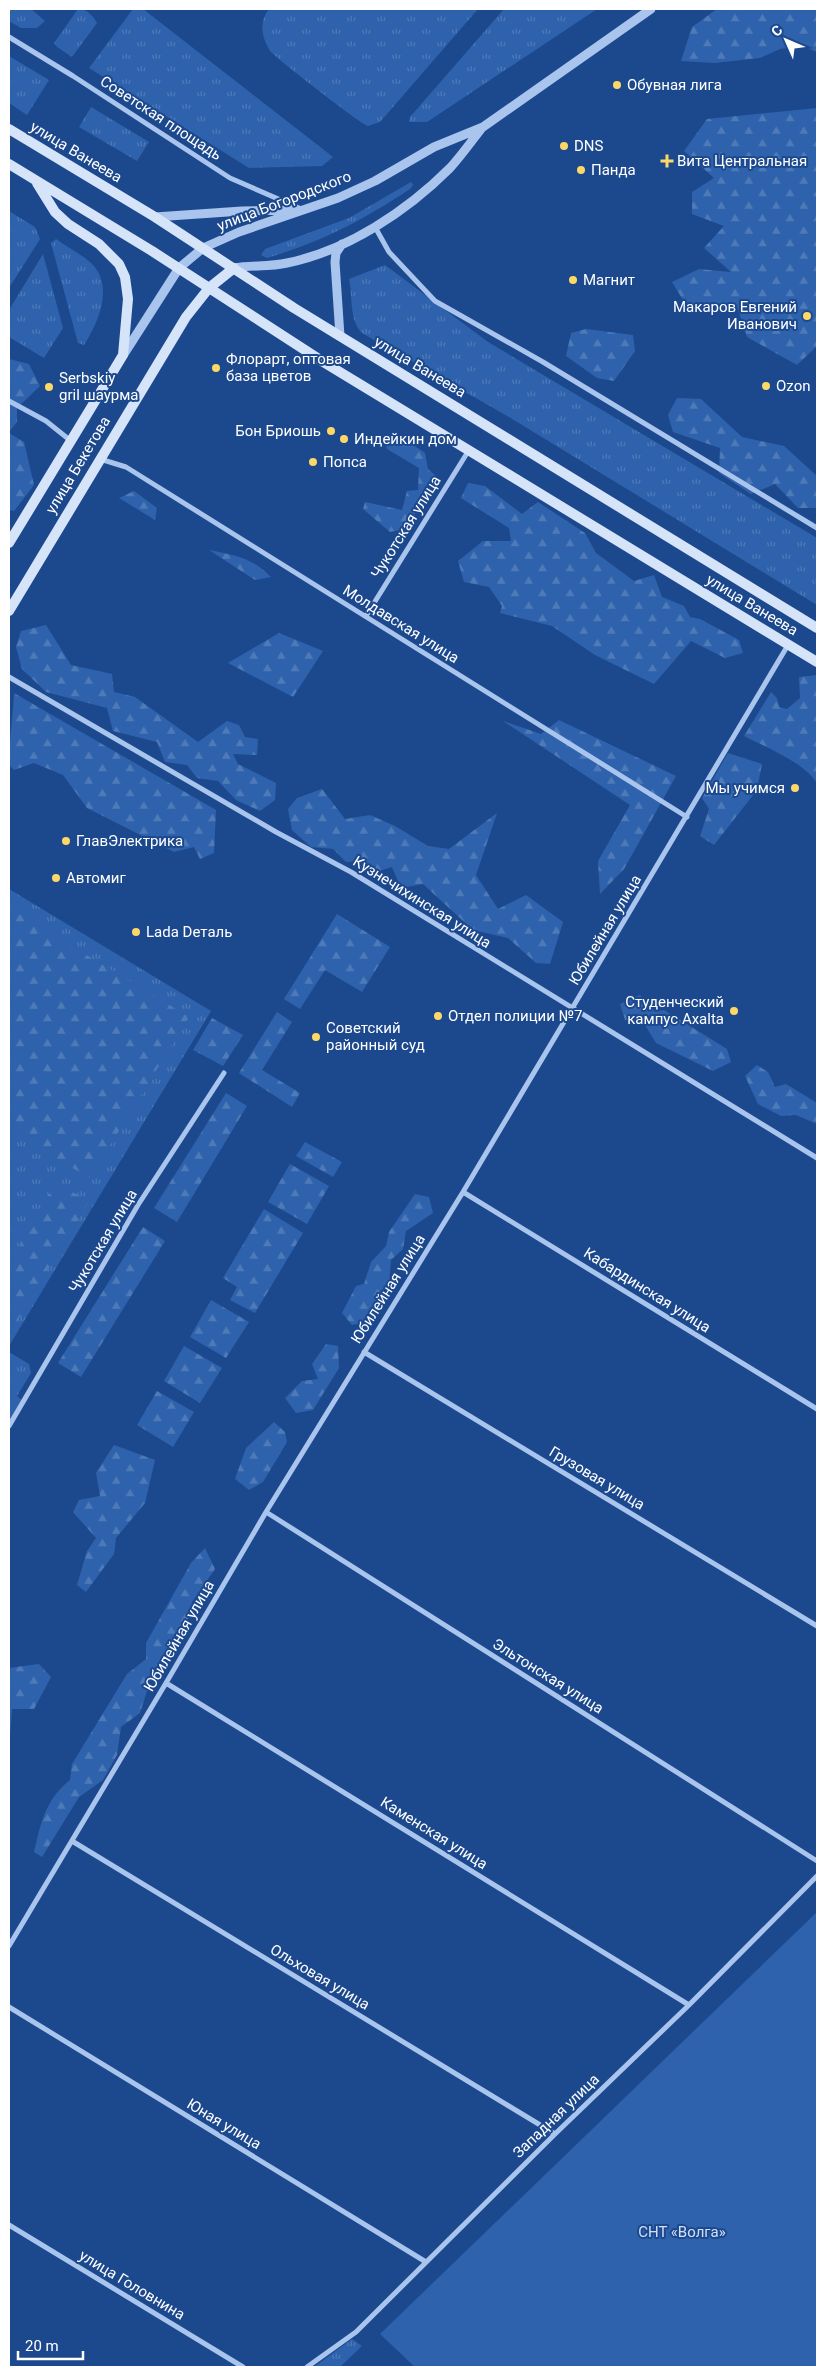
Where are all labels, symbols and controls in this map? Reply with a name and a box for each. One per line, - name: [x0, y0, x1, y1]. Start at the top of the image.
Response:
- north arrow: [761, 15, 811, 65]
- text: С: [768, 22, 786, 40]
- street label: Советская площадь: [97, 72, 225, 164]
- place label: Обувная лига: [627, 76, 722, 94]
- marker: Обувная лига: [611, 79, 623, 91]
- street label: улица Ванеева: [27, 118, 125, 186]
- place label: DNS: [574, 137, 604, 155]
- marker: DNS: [558, 140, 570, 152]
- place label: Вита Центральная: [677, 152, 807, 170]
- marker: Вита Центральная: [661, 155, 673, 167]
- place label: Панда: [591, 161, 636, 179]
- marker: Панда: [575, 164, 587, 176]
- street label: улица Богородского: [214, 167, 354, 235]
- place label: Магнит: [583, 271, 635, 289]
- marker: Магнит: [567, 274, 579, 286]
- place label: Макаров Евгений Иванович: [673, 298, 797, 333]
- marker: Макаров Евгений Иванович: [801, 310, 813, 322]
- street label: улица Ванеева: [371, 333, 469, 401]
- place label: Флорарт, оптовая база цветов: [226, 350, 351, 385]
- marker: Флорарт, оптовая база цветов: [210, 362, 222, 374]
- place label: Serbskiy gril шаурма: [59, 369, 139, 404]
- place label: Ozon: [776, 377, 810, 395]
- marker: Ozon: [760, 380, 772, 392]
- marker: Serbskiy gril шаурма: [43, 381, 55, 393]
- street label: улица Бекетова: [42, 413, 114, 517]
- place label: Бон Бриошь: [235, 422, 321, 440]
- marker: Бон Бриошь: [325, 425, 337, 437]
- place label: Индейкин дом: [354, 430, 457, 448]
- marker: Индейкин дом: [338, 433, 350, 445]
- place label: Попса: [323, 453, 367, 471]
- marker: Попса: [307, 456, 319, 468]
- street label: Чукотская улица: [367, 472, 445, 582]
- street label: улица Ванеева: [703, 571, 801, 639]
- street label: Молдавская улица: [340, 581, 462, 667]
- place label: Мы учимся: [705, 779, 785, 797]
- marker: Мы учимся: [789, 782, 801, 794]
- place label: ГлавЭлектрика: [76, 832, 183, 850]
- marker: ГлавЭлектрика: [60, 835, 72, 847]
- street label: Кузнечихинская улица: [350, 852, 494, 952]
- place label: Автомиг: [66, 869, 127, 887]
- marker: Автомиг: [50, 872, 62, 884]
- street label: Юбилейная улица: [565, 872, 645, 988]
- place label: Lada Dеталь: [146, 923, 232, 941]
- marker: Lada Dеталь: [130, 926, 142, 938]
- place label: Студенческий кампус Axalta: [625, 993, 724, 1028]
- marker: Студенческий кампус Axalta: [728, 1005, 740, 1017]
- place label: Отдел полиции №7: [448, 1007, 583, 1025]
- marker: Отдел полиции №7: [432, 1010, 444, 1022]
- place label: Советский районный суд: [326, 1019, 425, 1054]
- marker: Советский районный суд: [310, 1031, 322, 1043]
- street label: Чукотская улица: [65, 1186, 141, 1296]
- street label: Юбилейная улица: [347, 1231, 429, 1347]
- street label: Кабардинская улица: [580, 1244, 714, 1336]
- street label: Грузовая улица: [546, 1442, 648, 1514]
- street label: Юбилейная улица: [140, 1577, 218, 1695]
- street label: Эльтонская улица: [489, 1635, 607, 1717]
- street label: Каменская улица: [377, 1793, 491, 1873]
- street label: Ольховая улица: [267, 1940, 373, 2014]
- street label: Западная улица: [509, 2070, 603, 2162]
- street label: Юная улица: [184, 2095, 264, 2153]
- park label: СНТ «Волга»: [638, 2223, 726, 2241]
- street label: улица Головнина: [76, 2246, 188, 2324]
- scale bar: [18, 2328, 82, 2360]
- text: 20 m: [25, 2337, 59, 2355]

